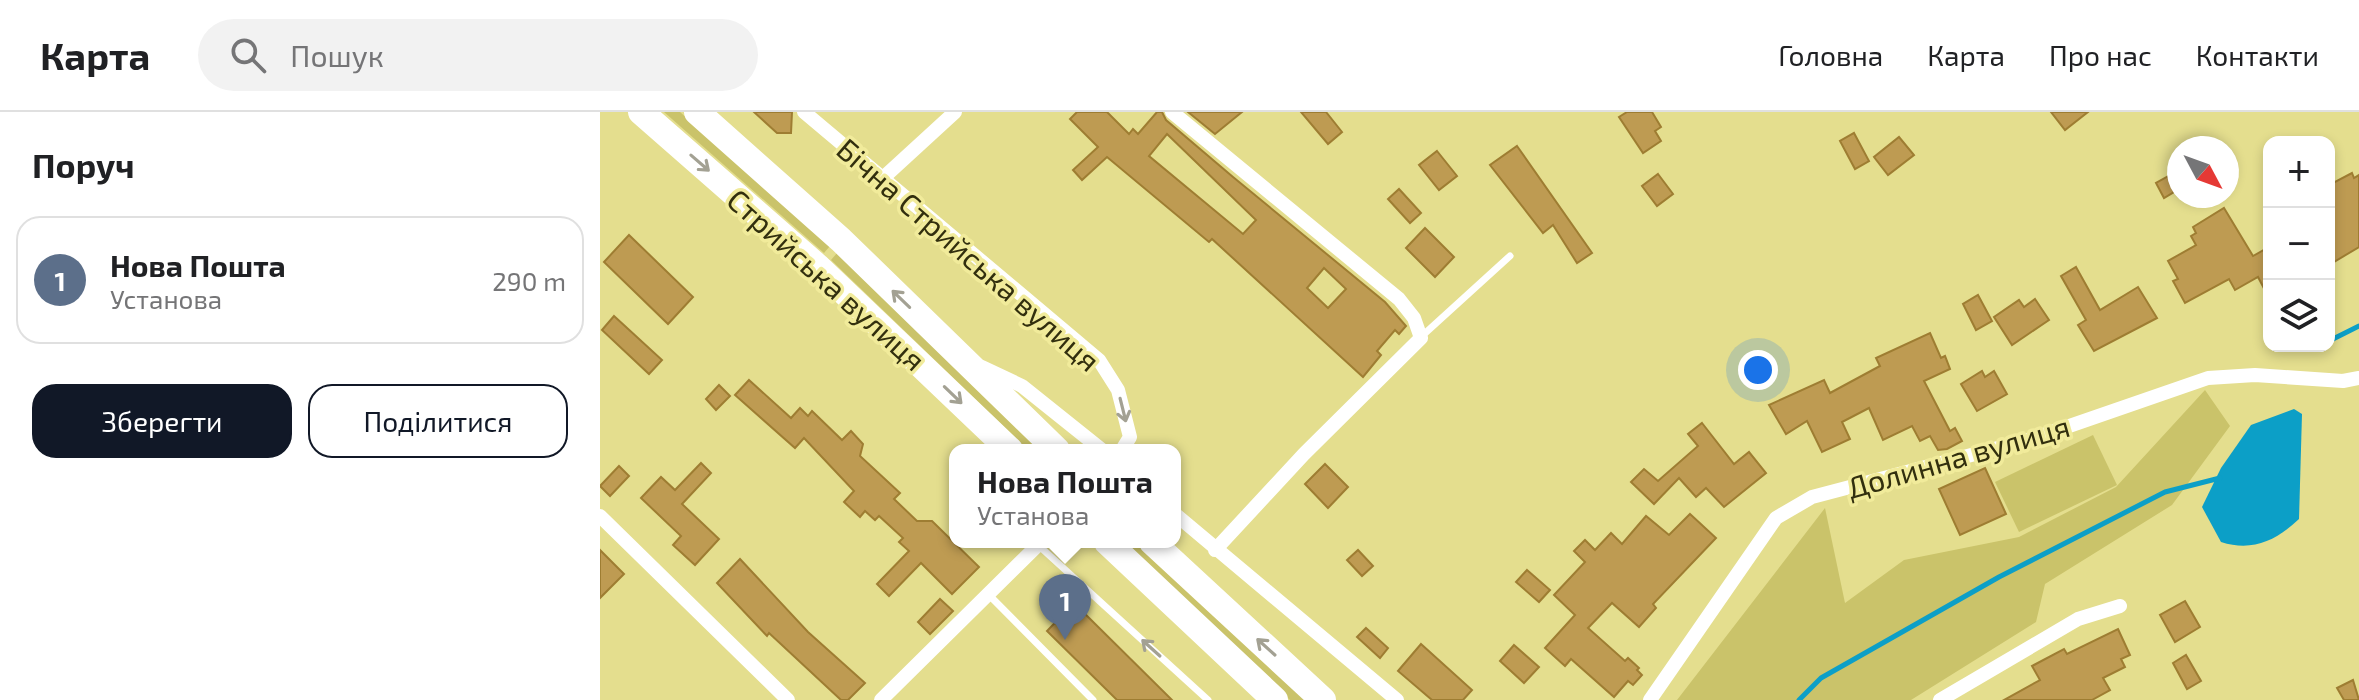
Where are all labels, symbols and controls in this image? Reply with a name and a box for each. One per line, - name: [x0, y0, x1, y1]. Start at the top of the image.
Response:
- search box: [198, 19, 758, 91]
- text: Карта: [40, 32, 150, 78]
- icon: search: [226, 33, 270, 77]
- text: Пошук: [290, 37, 384, 73]
- text: Головна: [1778, 38, 1883, 72]
- text: Карта: [1927, 38, 2005, 72]
- text: Про нас: [2049, 38, 2152, 72]
- text: Контакти: [2196, 38, 2319, 72]
- street label: Бічна Стрийська вулиця: [830, 130, 1108, 379]
- north arrow: [2167, 136, 2239, 208]
- map controls: [2263, 136, 2335, 352]
- button: +: [2263, 136, 2335, 208]
- text: Поруч: [32, 144, 135, 185]
- one-way arrow: [689, 154, 709, 172]
- street label: Стрийська вулиця: [720, 181, 933, 378]
- button: −: [2263, 208, 2335, 280]
- text: Нова Пошта: [110, 247, 286, 283]
- text: 1: [54, 265, 66, 296]
- text: 290 m: [492, 265, 566, 296]
- button: layers: [2263, 280, 2335, 352]
- text: Установа: [110, 283, 222, 314]
- one-way arrow: [891, 289, 911, 308]
- your location: [1738, 350, 1778, 390]
- button: Зберегти: [32, 384, 292, 458]
- button: Поділитися: [308, 384, 568, 458]
- one-way arrow: [943, 386, 963, 404]
- one-way arrow: [1117, 397, 1132, 423]
- street label: Долинна вулиця: [1842, 407, 2074, 506]
- popup: [949, 444, 1181, 548]
- text: Нова Пошта: [977, 463, 1153, 499]
- text: Установа: [977, 499, 1089, 530]
- pin: 1: [1039, 574, 1091, 640]
- one-way arrow: [1141, 639, 1161, 657]
- one-way arrow: [1256, 639, 1276, 657]

